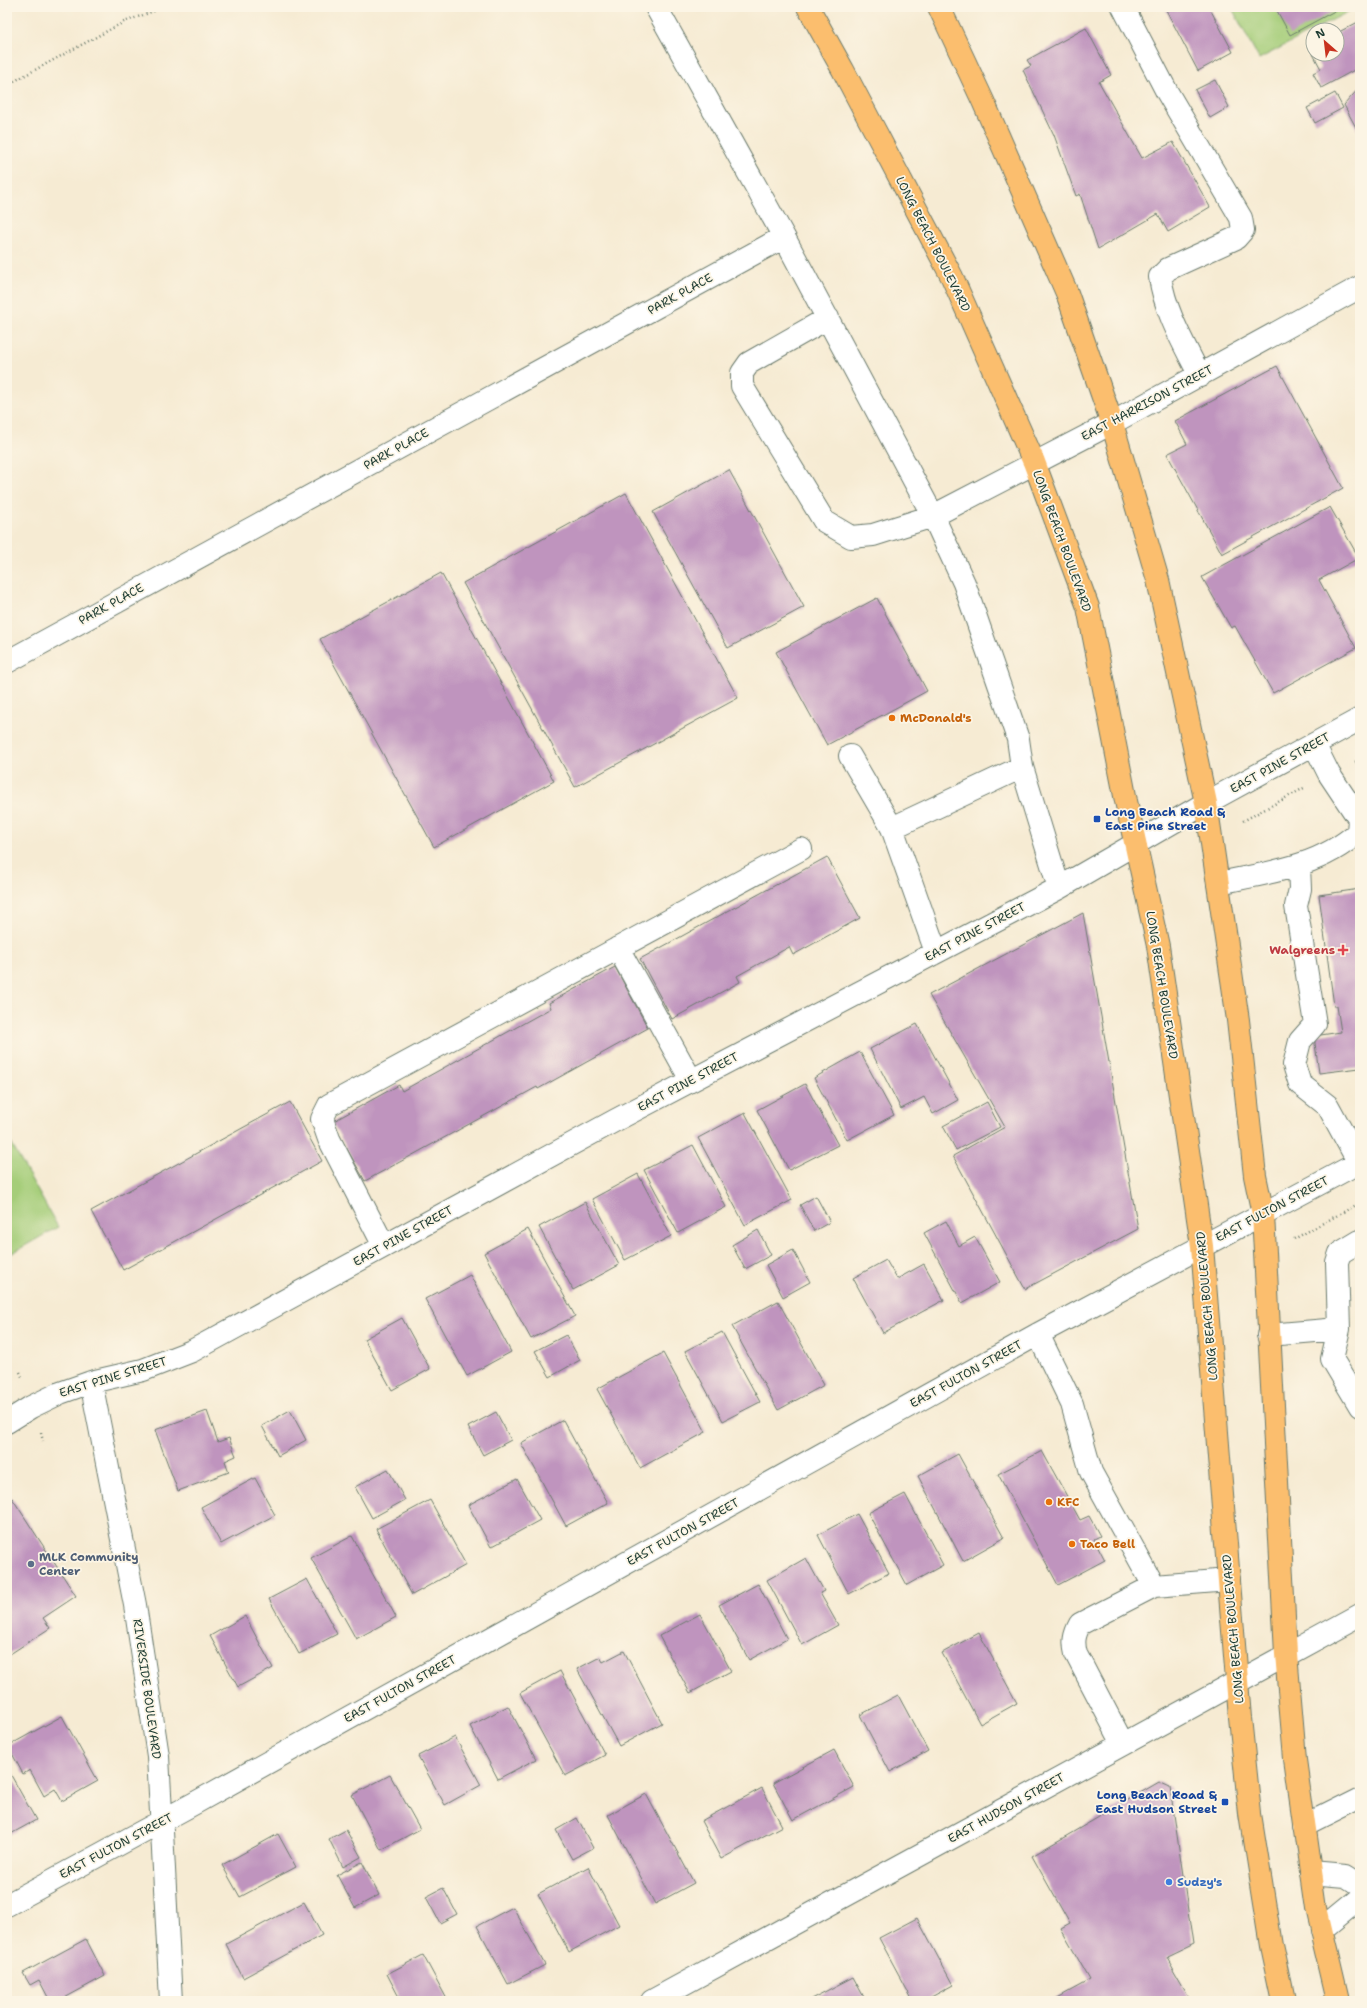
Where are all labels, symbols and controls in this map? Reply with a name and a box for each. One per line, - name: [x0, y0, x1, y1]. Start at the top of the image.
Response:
- north arrow: [1305, 22, 1345, 62]
- text: N: [1313, 25, 1328, 42]
- street label: LONG BEACH BOULEVARD: [892, 174, 974, 314]
- street label: PARK PLACE: [645, 270, 715, 318]
- street label: EAST HARRISON STREET: [1078, 361, 1216, 445]
- street label: PARK PLACE: [361, 425, 431, 473]
- street label: LONG BEACH BOULEVARD: [1029, 468, 1095, 614]
- street label: PARK PLACE: [76, 580, 146, 628]
- place label: McDonald's: [900, 710, 972, 726]
- marker: McDonald's: [887, 713, 897, 723]
- street label: EAST PINE STREET: [1227, 729, 1333, 797]
- place label: Long Beach Road & East Pine Street: [1105, 804, 1226, 834]
- marker: Long Beach Road & East Pine Street: [1092, 814, 1102, 824]
- street label: EAST PINE STREET: [922, 898, 1029, 965]
- street label: LONG BEACH BOULEVARD: [1142, 910, 1182, 1060]
- place label: Walgreens: [1269, 942, 1335, 958]
- marker: Walgreens: [1338, 945, 1348, 955]
- street label: EAST PINE STREET: [635, 1048, 742, 1115]
- street label: EAST FULTON STREET: [1213, 1172, 1332, 1246]
- street label: EAST PINE STREET: [350, 1202, 456, 1270]
- street label: LONG BEACH BOULEVARD: [1193, 1231, 1221, 1381]
- street label: EAST FULTON STREET: [907, 1336, 1025, 1412]
- street label: EAST PINE STREET: [57, 1353, 169, 1401]
- street label: EAST FULTON STREET: [624, 1494, 742, 1570]
- place label: KFC: [1057, 1494, 1079, 1510]
- marker: KFC: [1044, 1497, 1054, 1507]
- place label: Taco Bell: [1080, 1536, 1135, 1552]
- marker: Taco Bell: [1067, 1539, 1077, 1549]
- place label: MLK Community Center: [39, 1549, 139, 1579]
- street label: LONG BEACH BOULEVARD: [1219, 1554, 1247, 1704]
- marker: MLK Community Center: [26, 1559, 36, 1569]
- street label: RIVERSIDE BOULEVARD: [129, 1618, 165, 1760]
- street label: EAST FULTON STREET: [341, 1651, 459, 1727]
- street label: EAST HUDSON STREET: [945, 1769, 1068, 1847]
- place label: Long Beach Road & East Hudson Street: [1095, 1787, 1218, 1817]
- marker: Long Beach Road & East Hudson Street: [1220, 1797, 1230, 1807]
- street label: EAST FULTON STREET: [57, 1809, 176, 1883]
- place label: Sudzy's: [1177, 1874, 1222, 1890]
- marker: Sudzy's: [1164, 1877, 1174, 1887]

